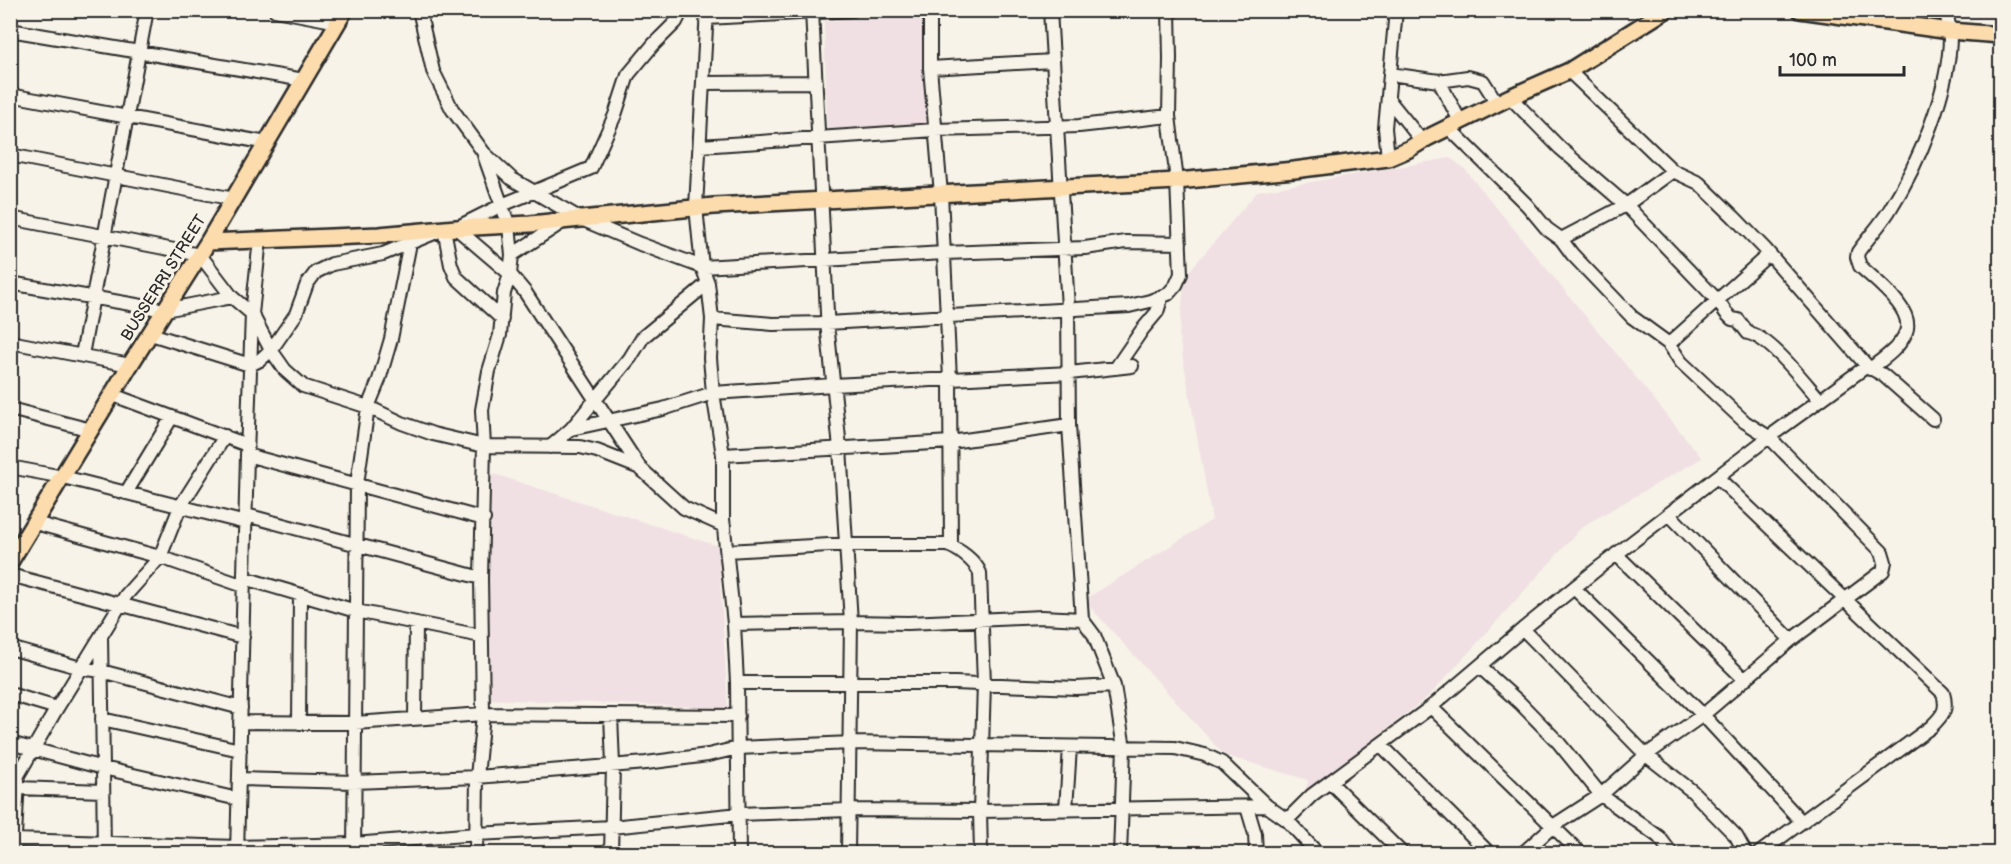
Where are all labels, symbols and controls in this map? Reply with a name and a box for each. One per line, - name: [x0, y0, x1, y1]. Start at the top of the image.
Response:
- scale bar: [1780, 39, 1904, 77]
- text: 100 m: [1789, 50, 1837, 71]
- street label: BUSSERRI STREET: [117, 211, 211, 345]

